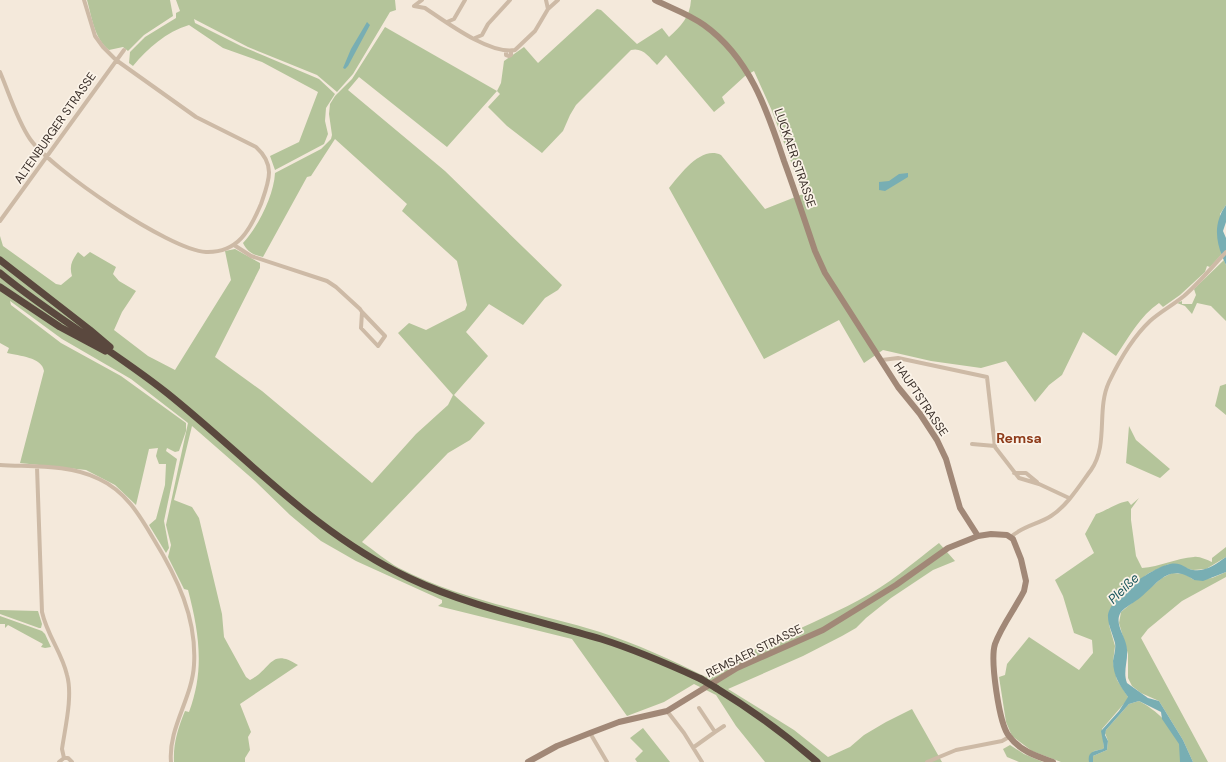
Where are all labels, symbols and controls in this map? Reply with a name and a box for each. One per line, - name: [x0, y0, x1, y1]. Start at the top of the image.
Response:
- street label: ALTENBURGER STRASSE: [10, 69, 100, 187]
- street label: LUCKAER STRASSE: [771, 106, 820, 210]
- street label: HAUPTSTRASSE: [890, 359, 952, 439]
- district label: Remsa: [996, 429, 1042, 447]
- water label: Pleiße: [1104, 569, 1143, 607]
- street label: REMSAER STRASSE: [703, 621, 805, 681]

